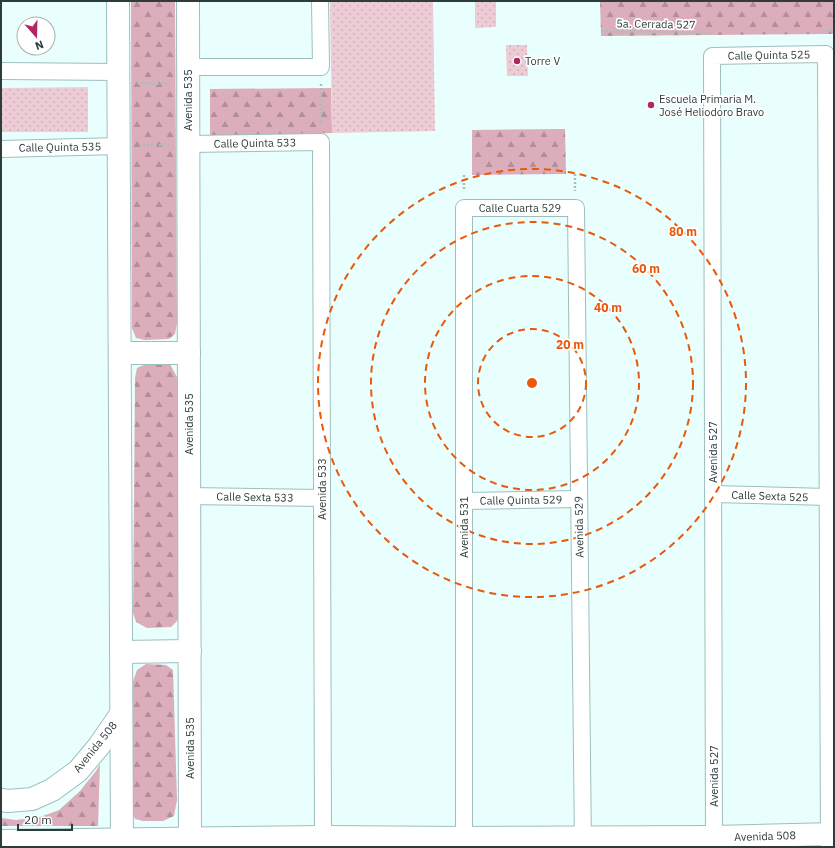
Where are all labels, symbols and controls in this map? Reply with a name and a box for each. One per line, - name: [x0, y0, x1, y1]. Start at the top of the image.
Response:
- north arrow: [16, 16, 56, 56]
- street label: 5a. Cerrada 527: [616, 16, 696, 32]
- text: N: [33, 37, 46, 53]
- street label: Calle Quinta 525: [728, 47, 810, 63]
- place label: Torre V: [525, 54, 560, 68]
- marker: Torre V: [512, 56, 522, 66]
- street label: Avenida 535: [181, 69, 195, 131]
- place label: Escuela Primaria M. José Heliodoro Bravo: [659, 92, 764, 119]
- marker: Escuela Primaria M. José Heliodoro Bravo: [646, 100, 656, 110]
- street label: Calle Quinta 533: [214, 135, 296, 151]
- street label: Calle Quinta 535: [19, 139, 101, 155]
- street label: Calle Cuarta 529: [479, 201, 561, 215]
- text: 80 m: [669, 224, 697, 239]
- text: 60 m: [632, 261, 660, 276]
- text: 40 m: [594, 300, 622, 315]
- text: 20 m: [556, 337, 584, 352]
- centre of rings: [525, 376, 539, 390]
- street label: Avenida 535: [182, 393, 196, 455]
- street label: Avenida 527: [706, 421, 720, 483]
- street label: Avenida 533: [315, 458, 329, 520]
- street label: Calle Sexta 525: [731, 488, 809, 504]
- street label: Calle Sexta 533: [216, 489, 294, 505]
- street label: Calle Quinta 529: [480, 492, 562, 508]
- street label: Avenida 531: [457, 496, 471, 558]
- street label: Avenida 529: [571, 496, 587, 558]
- street label: Avenida 535: [183, 717, 197, 779]
- street label: Avenida 508: [70, 719, 120, 775]
- street label: Avenida 527: [707, 745, 721, 807]
- scale bar: [18, 806, 72, 832]
- text: 20 m: [24, 812, 52, 827]
- street label: Avenida 508: [734, 828, 796, 844]

